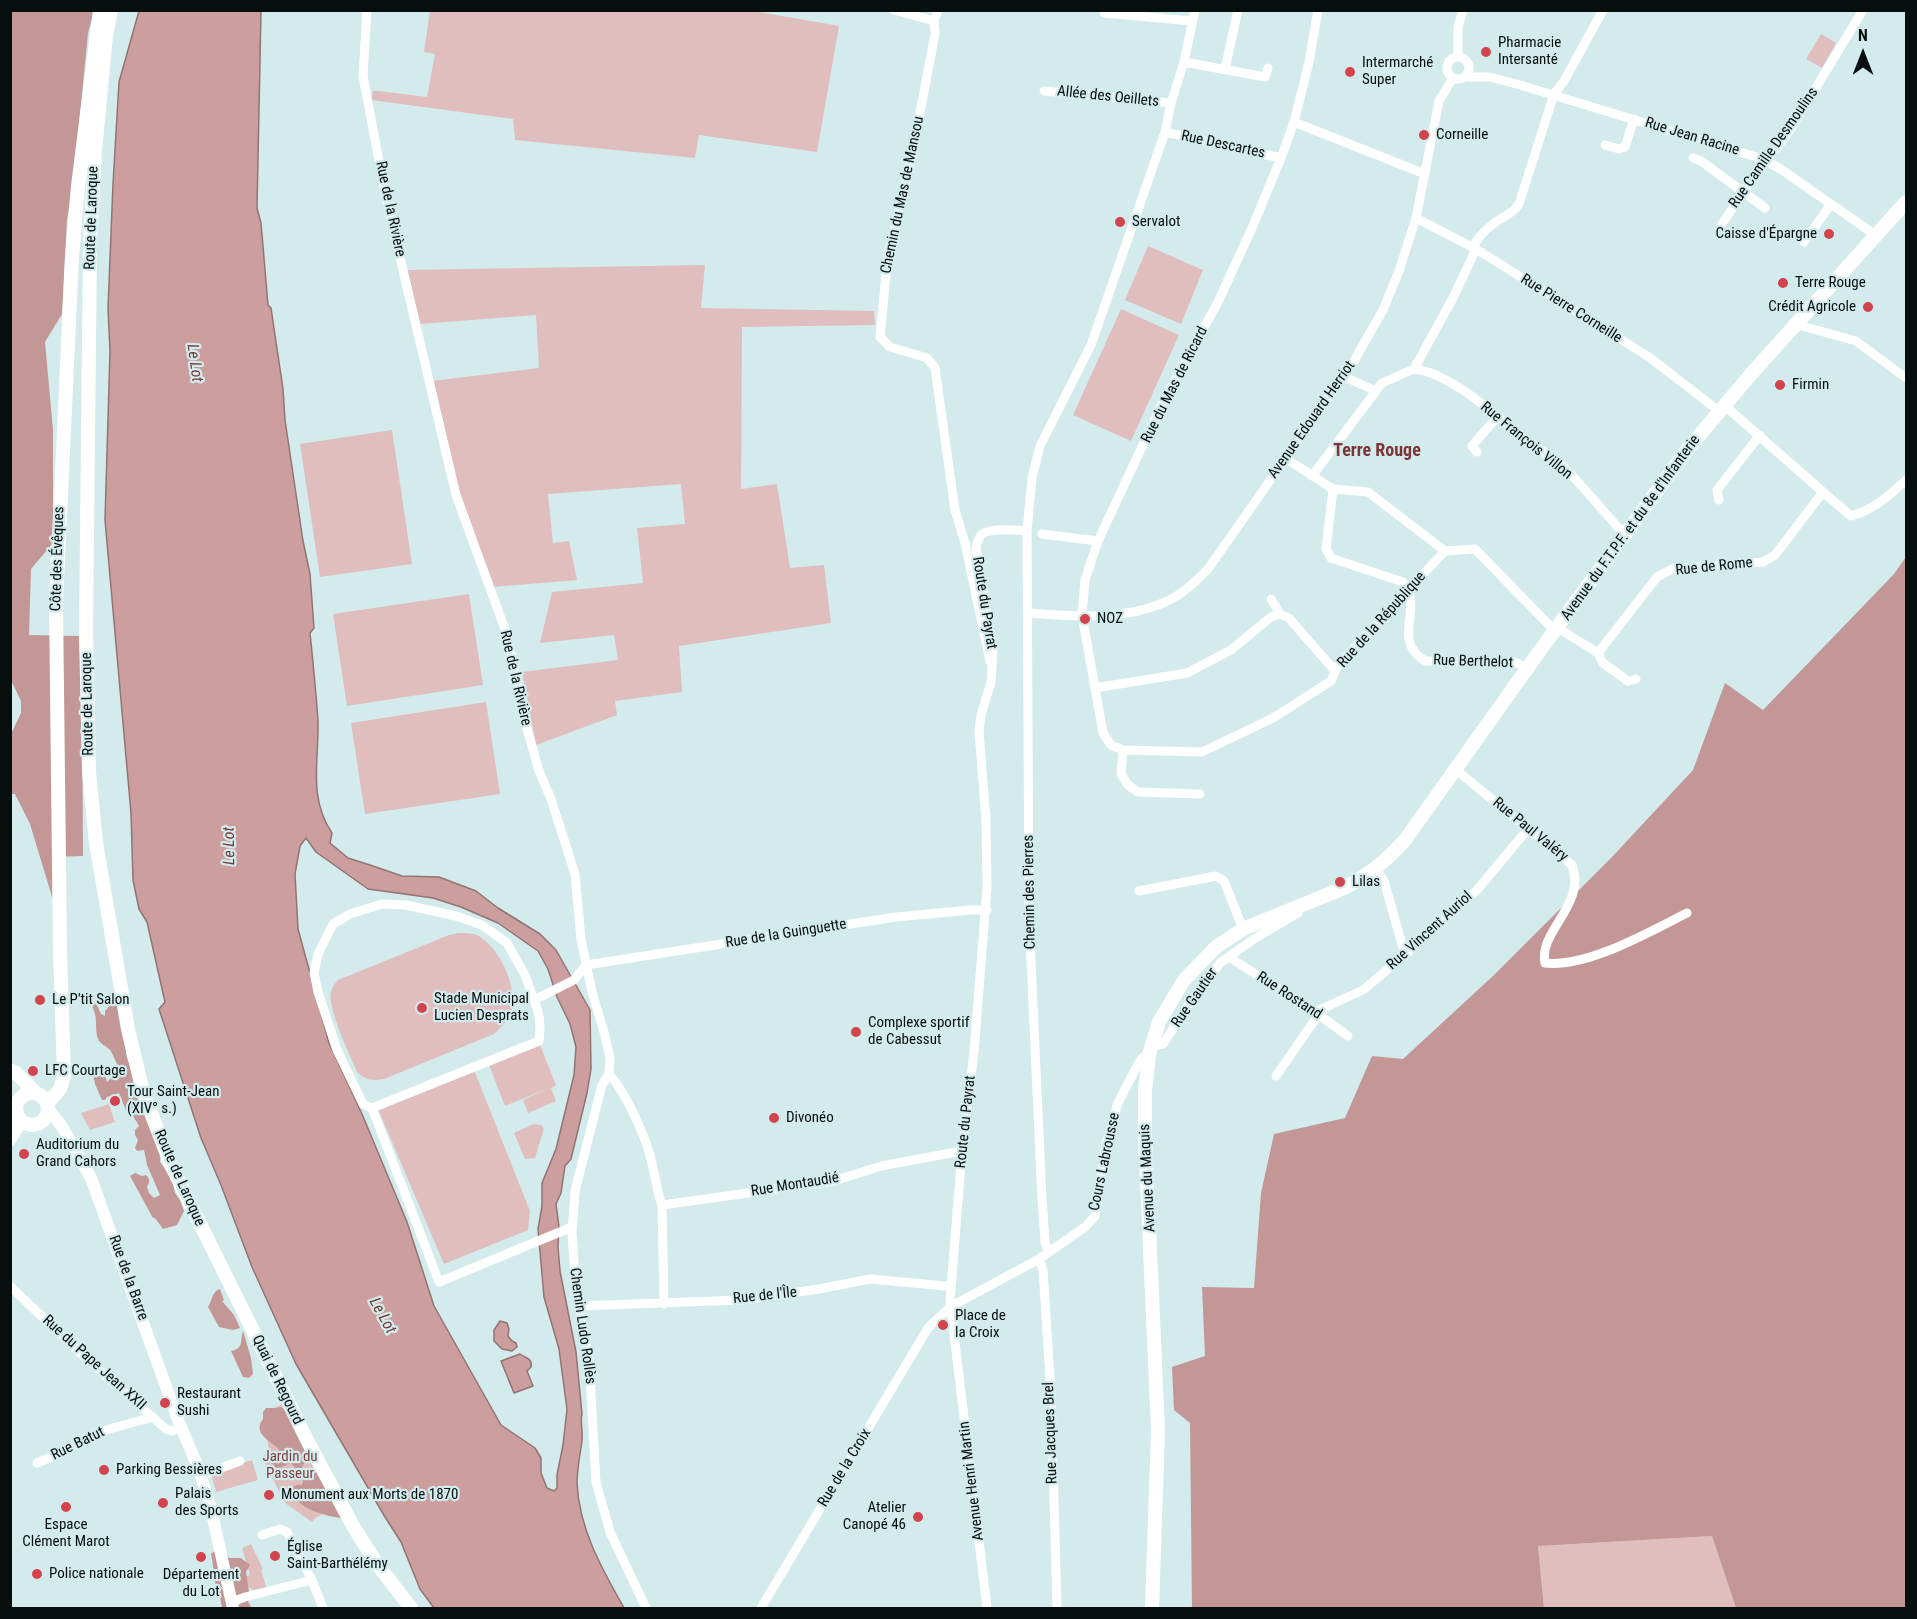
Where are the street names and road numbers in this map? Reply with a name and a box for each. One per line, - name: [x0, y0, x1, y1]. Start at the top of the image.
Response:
- street label: Allée des Oeillets: [1056, 83, 1160, 111]
- street label: Rue Camille Desmoulins: [1726, 84, 1822, 212]
- street label: Rue Jean Racine: [1643, 114, 1741, 160]
- street label: Chemin du Mas de Mansou: [878, 115, 928, 275]
- street label: Rue Descartes: [1179, 127, 1267, 163]
- street label: Rue de la Rivière: [371, 159, 409, 259]
- street label: Route de Laroque: [81, 166, 103, 270]
- street label: Rue Pierre Corneille: [1517, 271, 1625, 347]
- street label: Rue du Mas de Ricard: [1138, 324, 1212, 446]
- street label: Avenue Edouard Herriot: [1265, 358, 1359, 482]
- street label: Rue François Villon: [1476, 398, 1576, 484]
- street label: Avenue du F.T.P.F. et du 8e d'Infanterie: [1558, 432, 1704, 624]
- street label: Côte des Évêques: [47, 506, 69, 612]
- street label: Rue de Rome: [1675, 554, 1753, 580]
- street label: Route du Payrat: [968, 556, 1000, 650]
- street label: Rue de la République: [1334, 568, 1430, 672]
- street label: Rue de la Rivière: [495, 629, 535, 727]
- street label: Route de Laroque: [78, 652, 98, 756]
- street label: Rue Berthelot: [1433, 652, 1513, 672]
- street label: Rue Paul Valéry: [1489, 794, 1571, 866]
- street label: Chemin des Pierres: [1020, 835, 1040, 949]
- street label: Rue Vincent Auriol: [1384, 888, 1476, 974]
- street label: Rue de la Guinguette: [724, 916, 848, 952]
- street label: Rue Gautier: [1168, 965, 1222, 1031]
- street label: Rue Rostand: [1253, 968, 1325, 1024]
- street label: Route du Payrat: [952, 1075, 980, 1169]
- street label: Cours Labrousse: [1086, 1111, 1124, 1213]
- street label: Avenue du Maquis: [1136, 1123, 1160, 1233]
- street label: Route de Laroque: [150, 1127, 208, 1229]
- street label: Rue Montaudié: [750, 1169, 840, 1201]
- street label: Rue de la Barre: [104, 1233, 152, 1323]
- street label: Chemin Ludo Rollès: [565, 1267, 599, 1385]
- street label: Rue de l'Île: [732, 1284, 798, 1308]
- street label: Rue du Pape Jean XXII: [38, 1312, 150, 1414]
- street label: Quai de Regourd: [248, 1332, 306, 1428]
- street label: Rue Jacques Brel: [1040, 1382, 1062, 1484]
- street label: Avenue Henri Martin: [956, 1420, 988, 1542]
- street label: Rue Batut: [48, 1423, 108, 1465]
- street label: Rue de la Croix: [815, 1426, 875, 1510]

